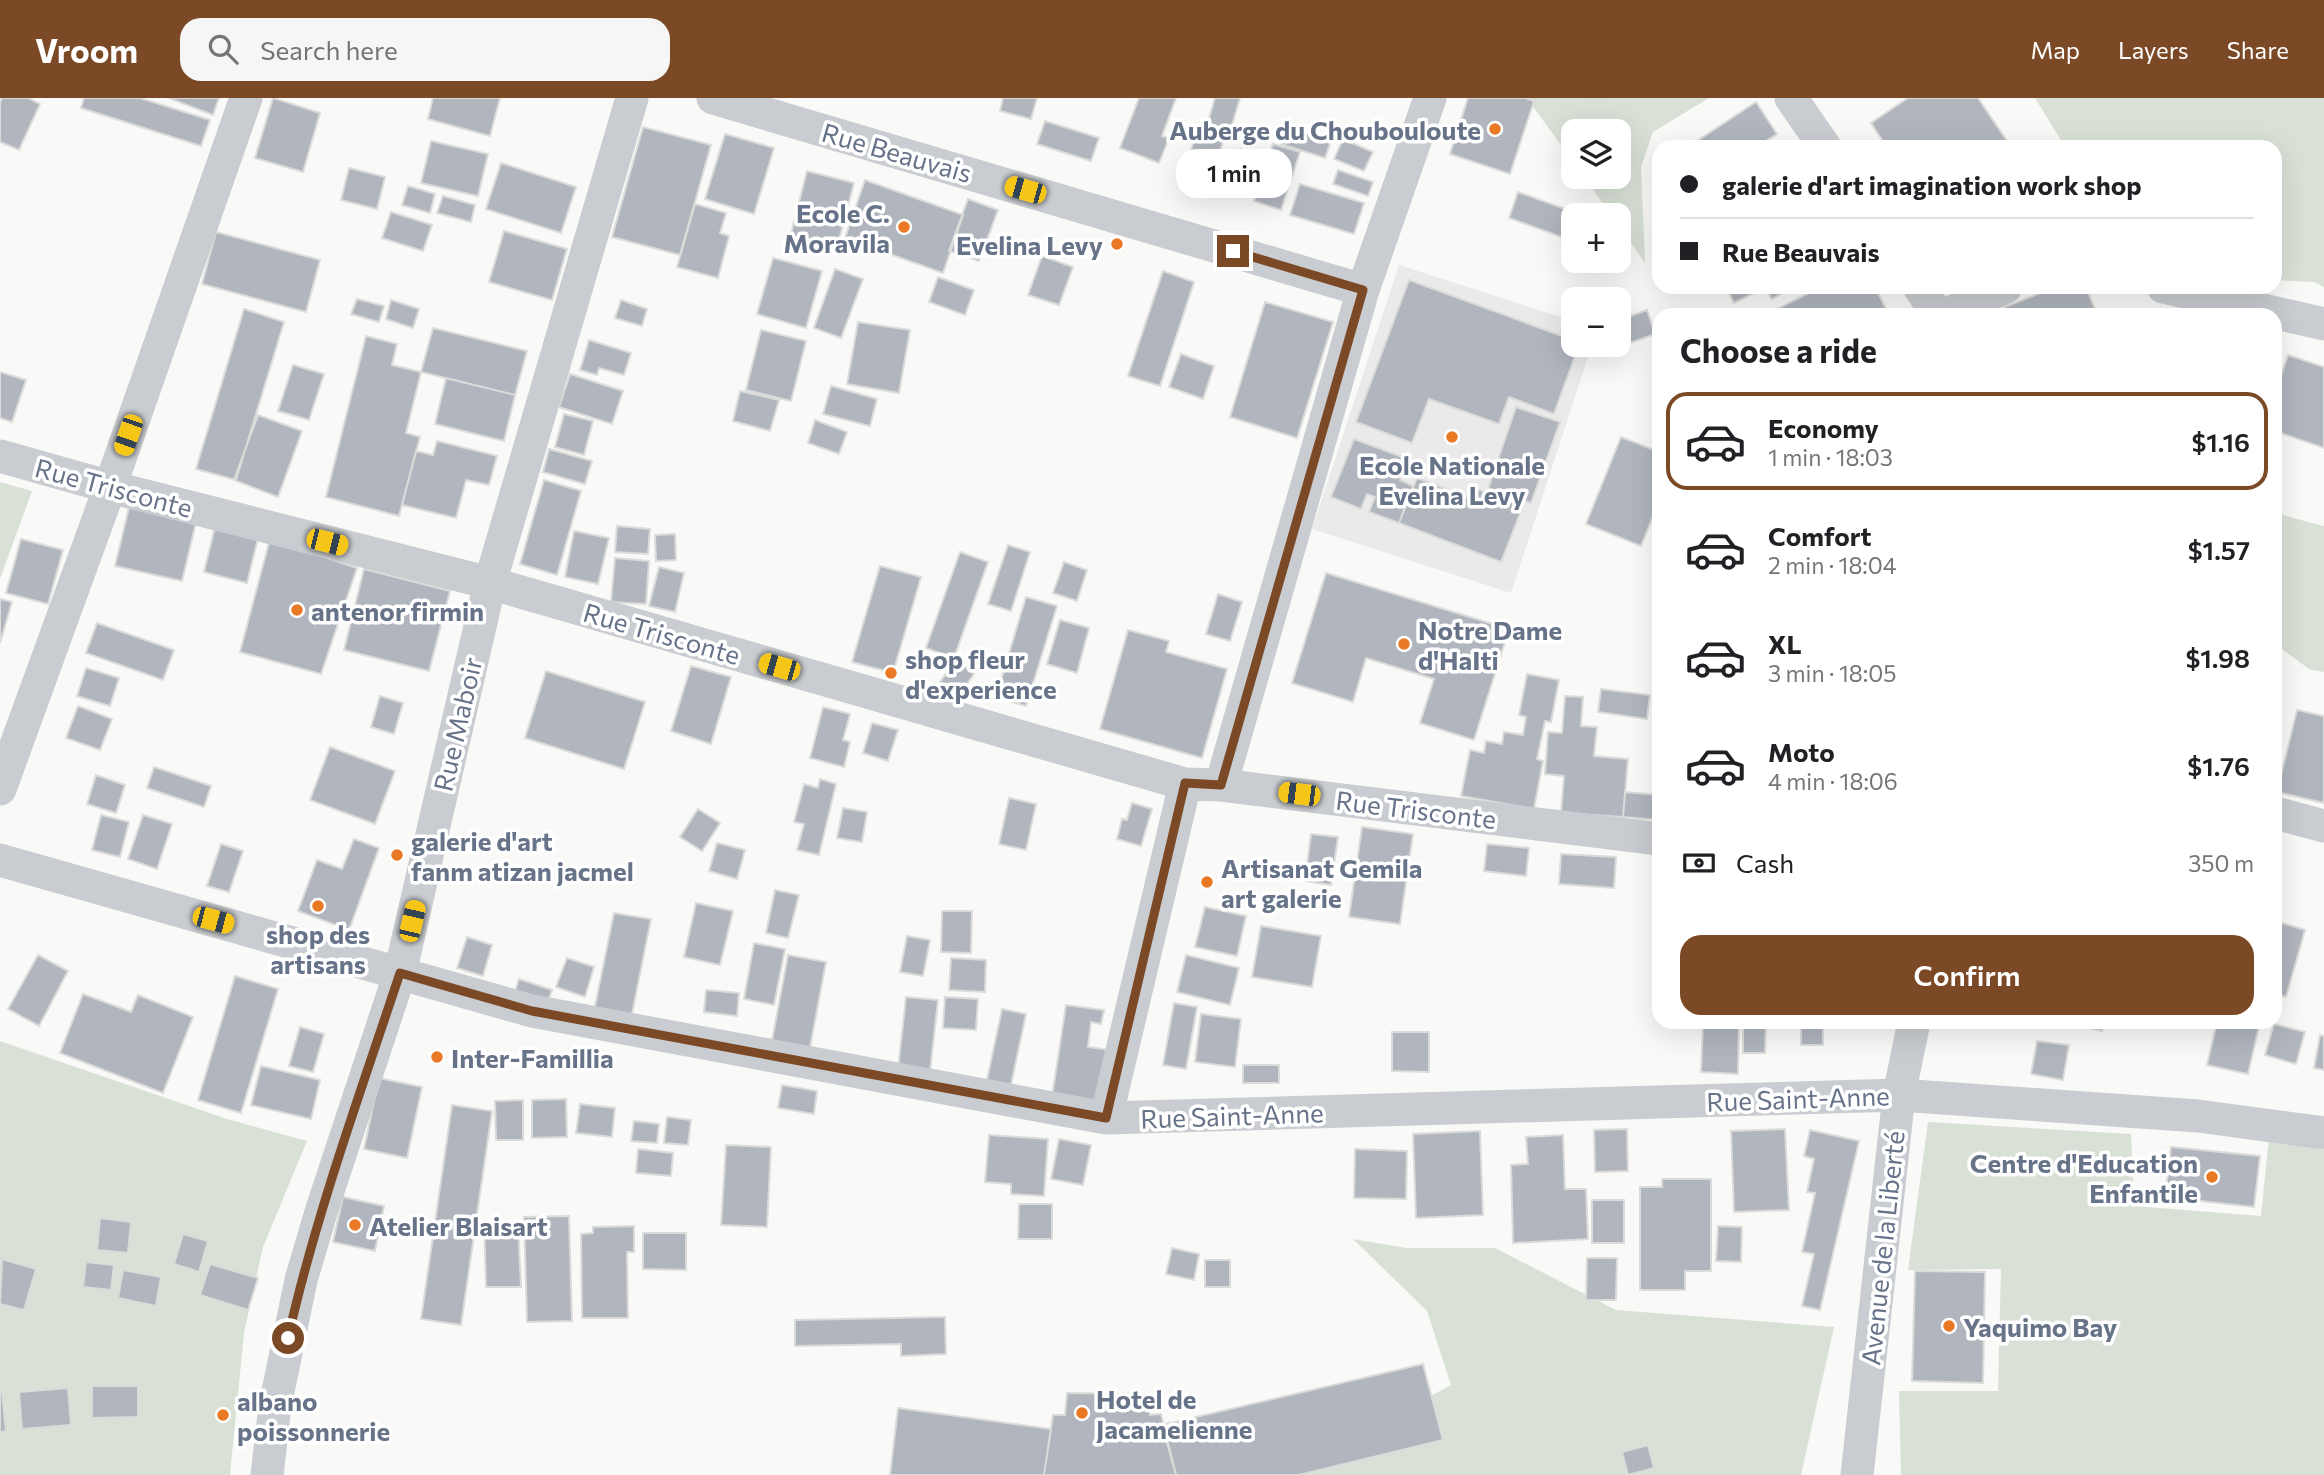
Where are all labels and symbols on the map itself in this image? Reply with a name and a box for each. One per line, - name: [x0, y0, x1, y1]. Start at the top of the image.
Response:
- place label: Auberge du Choubouloute: [1169, 114, 1481, 145]
- street label: Rue Beauvais: [819, 116, 975, 188]
- marker: Auberge du Choubouloute: [1487, 121, 1503, 137]
- callout: 1 min: [1175, 150, 1291, 198]
- car: [1002, 174, 1049, 206]
- place label: Ecole C. Moravila: [784, 197, 890, 258]
- marker: Ecole C. Moravila: [896, 219, 912, 235]
- place label: Evelina Levy: [956, 229, 1103, 260]
- route end: [1217, 235, 1249, 267]
- marker: Evelina Levy: [1109, 236, 1125, 252]
- car: [112, 412, 145, 458]
- marker: Ecole Nationale Evelina Levy: [1444, 429, 1460, 445]
- place label: Ecole Nationale Evelina Levy: [1359, 449, 1545, 510]
- street label: Rue Trisconte: [32, 451, 196, 523]
- car: [305, 527, 350, 557]
- place label: antenor firmin: [311, 595, 484, 626]
- street label: Rue Trisconte: [580, 596, 744, 670]
- marker: antenor firmin: [289, 602, 305, 618]
- place label: Notre Dame d'HaIti: [1418, 614, 1562, 675]
- marker: Notre Dame d'HaIti: [1396, 636, 1412, 652]
- place label: shop fleur d'experience: [905, 643, 1057, 704]
- car: [756, 651, 803, 683]
- street label: Rue Maboir: [427, 654, 487, 794]
- marker: shop fleur d'experience: [883, 665, 899, 681]
- car: [1277, 781, 1322, 807]
- street label: Rue Trisconte: [1334, 784, 1498, 834]
- place label: galerie d'art fanm atizan jacmel: [411, 825, 634, 886]
- marker: galerie d'art fanm atizan jacmel: [389, 847, 405, 863]
- place label: Artisanat Gemila art galerie: [1221, 852, 1423, 913]
- marker: Artisanat Gemila art galerie: [1199, 874, 1215, 890]
- marker: shop des artisans: [310, 898, 326, 914]
- car: [398, 898, 427, 944]
- car: [190, 904, 237, 936]
- place label: shop des artisans: [266, 918, 370, 979]
- place label: Inter-Famillia: [451, 1042, 614, 1073]
- marker: Inter-Famillia: [429, 1049, 445, 1065]
- street label: Rue Saint-Anne: [1706, 1079, 1890, 1117]
- street label: Rue Saint-Anne: [1140, 1096, 1324, 1134]
- street label: Avenue de la Liberté: [1854, 1129, 1910, 1367]
- place label: Centre d'Education Enfantile: [1970, 1147, 2198, 1208]
- marker: Centre d'Education Enfantile: [2204, 1169, 2220, 1185]
- place label: Atelier Blaisart: [369, 1210, 548, 1241]
- marker: Atelier Blaisart: [347, 1217, 363, 1233]
- place label: Yaquimo Bay: [1963, 1311, 2117, 1342]
- marker: Yaquimo Bay: [1941, 1318, 1957, 1334]
- route start: [272, 1322, 304, 1354]
- place label: Hotel de Jacamelienne: [1096, 1383, 1252, 1444]
- place label: albano poissonnerie: [237, 1385, 390, 1446]
- marker: Hotel de Jacamelienne: [1074, 1405, 1090, 1421]
- marker: albano poissonnerie: [215, 1407, 231, 1423]

